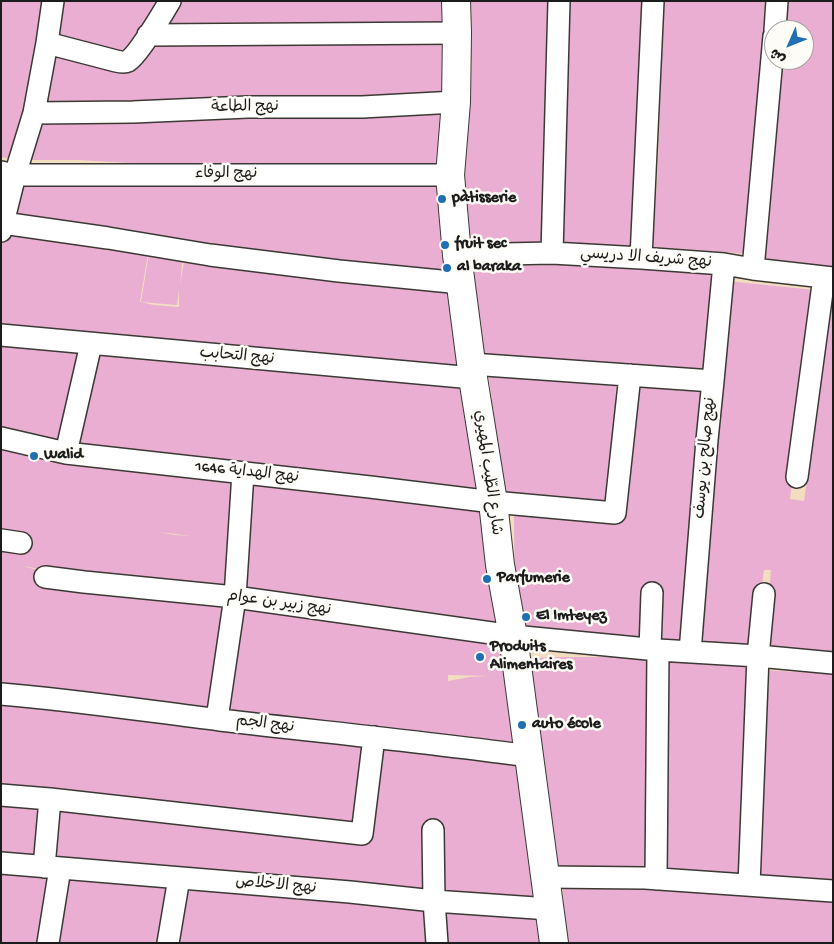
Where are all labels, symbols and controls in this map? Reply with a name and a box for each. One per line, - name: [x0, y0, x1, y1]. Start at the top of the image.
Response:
- north arrow: [764, 20, 814, 70]
- text: ش: [767, 44, 790, 67]
- street label: نهج الطاعة: [211, 98, 279, 118]
- street label: نهج الوفاء: [195, 165, 257, 185]
- place label: pàtisserie: [452, 189, 516, 209]
- marker: pàtisserie: [436, 193, 448, 205]
- place label: fruit sec: [455, 235, 506, 255]
- marker: fruit sec: [439, 239, 451, 251]
- street label: نهج شريف الا دريسي: [580, 245, 712, 273]
- place label: al baraka: [457, 258, 521, 278]
- marker: al baraka: [441, 262, 453, 274]
- street label: نهج التحابب: [199, 344, 275, 370]
- street label: نهج صالح بن يوسف: [691, 397, 721, 519]
- street label: شارع الطّيب المهيري: [469, 409, 505, 537]
- place label: Walid: [44, 446, 83, 466]
- marker: Walid: [28, 450, 40, 462]
- street label: نهج الهداية 1646: [194, 458, 300, 488]
- place label: Parfumerie: [497, 569, 570, 589]
- marker: Parfumerie: [481, 573, 493, 585]
- street label: نهج زبير بن عوام: [226, 587, 332, 621]
- place label: El Imteyez: [536, 607, 606, 627]
- marker: El Imteyez: [520, 611, 532, 623]
- place label: Produits Alimentaires: [490, 638, 572, 676]
- marker: Produits Alimentaires: [474, 651, 486, 663]
- street label: نهج الجم: [235, 712, 295, 738]
- place label: auto école: [532, 715, 601, 735]
- marker: auto école: [516, 719, 528, 731]
- street label: نهج الاخلاص: [235, 873, 317, 899]

